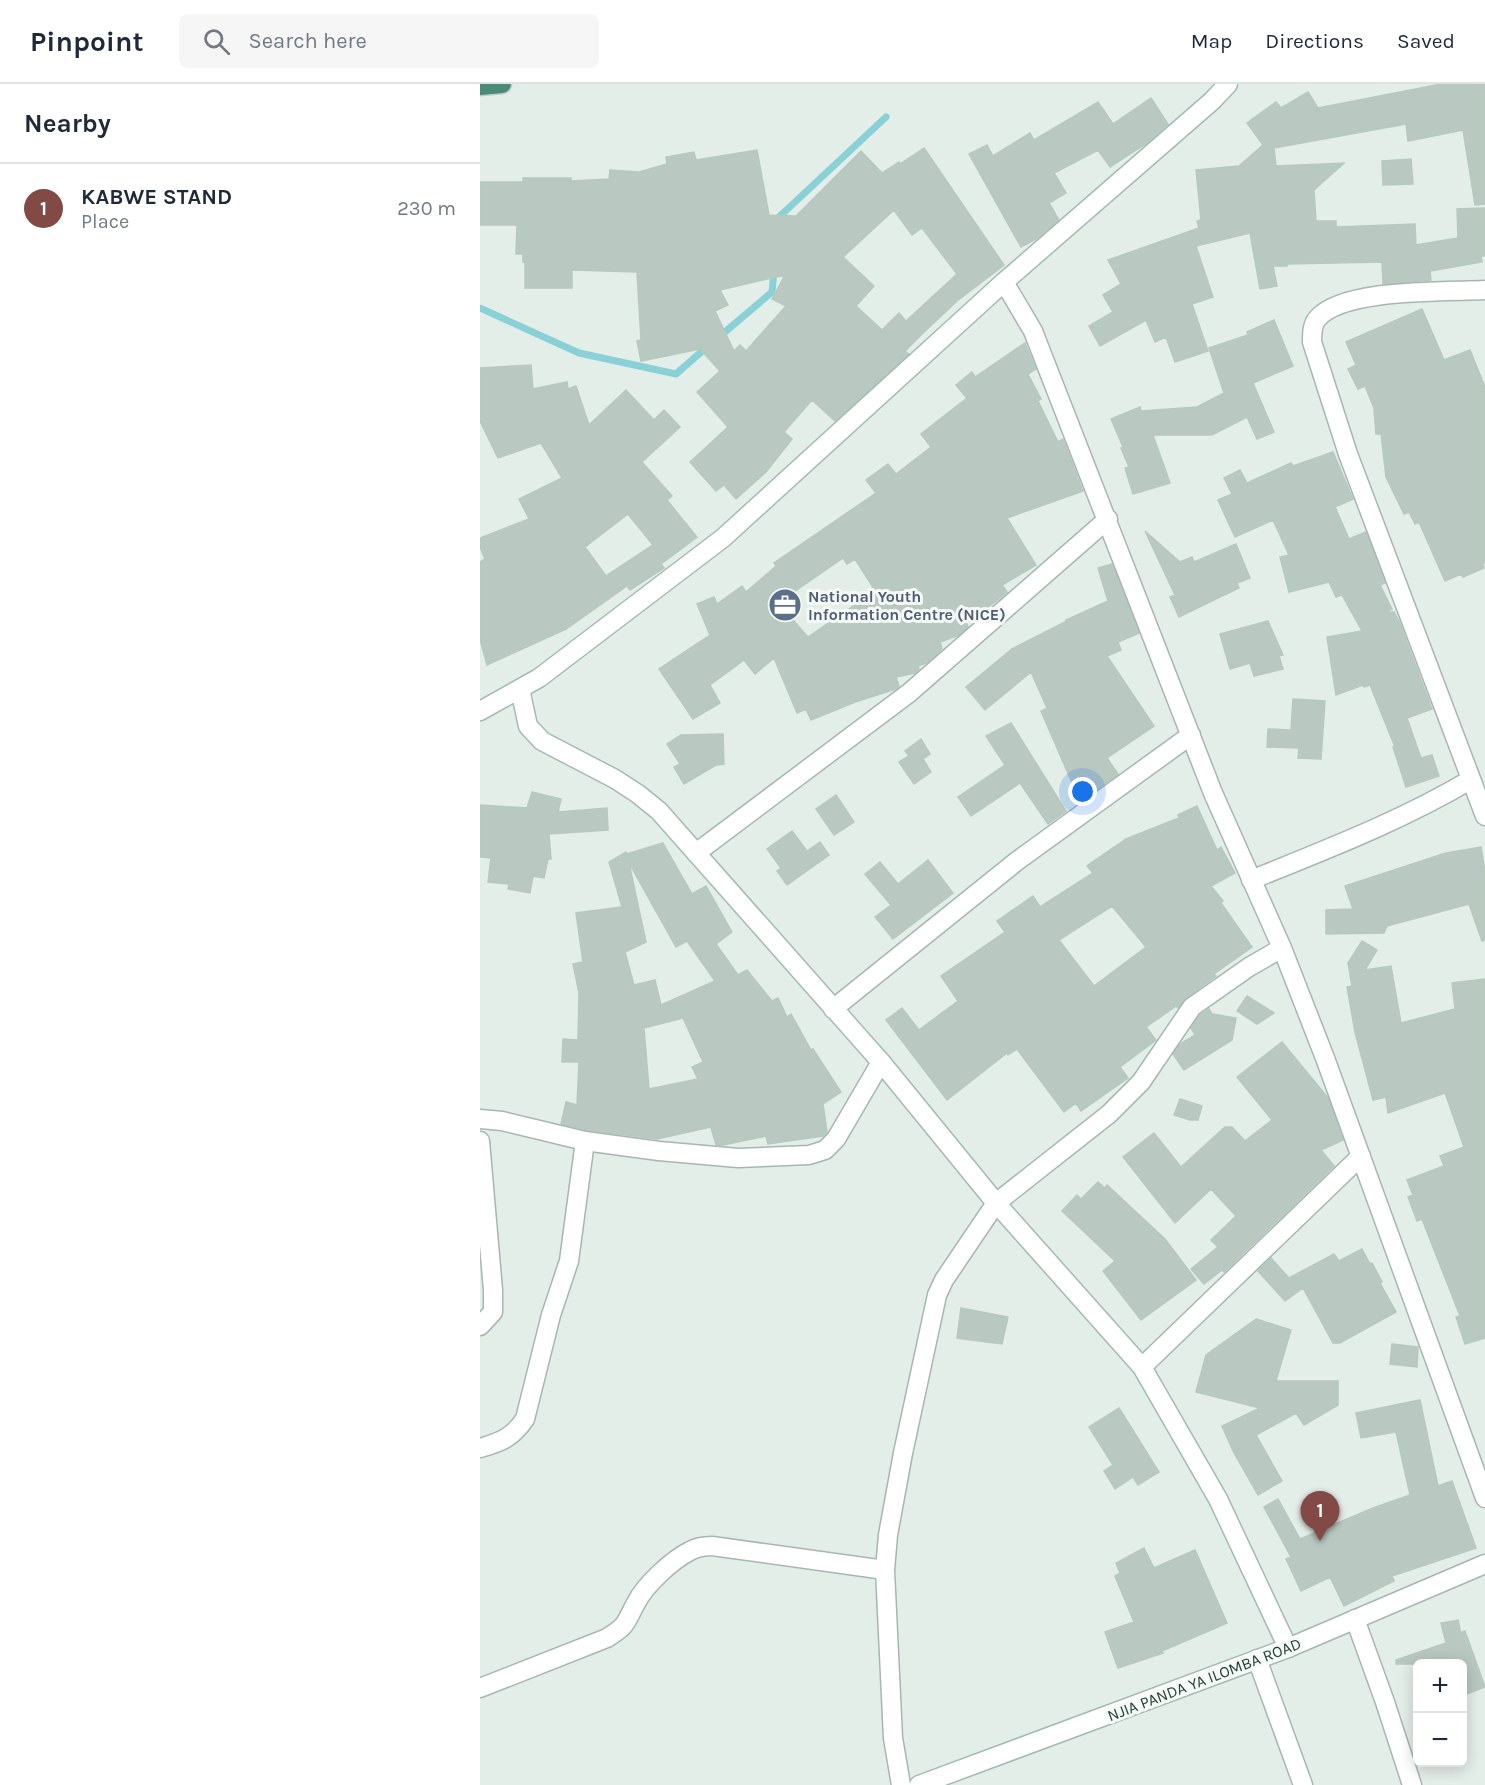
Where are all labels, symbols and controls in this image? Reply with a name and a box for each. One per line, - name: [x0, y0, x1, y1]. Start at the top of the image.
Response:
- search box: [179, 14, 599, 68]
- text: Pinpoint: [30, 25, 143, 58]
- icon: search: [200, 25, 233, 58]
- text: Search here: [248, 28, 367, 54]
- text: Map: [1191, 29, 1232, 53]
- text: Directions: [1265, 29, 1364, 53]
- text: Saved: [1397, 29, 1455, 53]
- text: Nearby: [24, 108, 111, 139]
- text: KABWE STAND: [81, 184, 232, 210]
- text: 1: [40, 197, 47, 220]
- text: 230 m: [397, 197, 456, 220]
- text: Place: [81, 210, 129, 233]
- office icon: National Youth Information Centre (NICE): [767, 587, 803, 623]
- place label: National Youth Information Centre (NICE): [808, 587, 1006, 624]
- your location: [1068, 777, 1097, 806]
- pin: 1: [1300, 1492, 1340, 1541]
- street label: NJIA PANDA YA ILOMBA ROAD: [1105, 1634, 1304, 1725]
- map controls: [1413, 1659, 1467, 1767]
- button: +: [1413, 1659, 1467, 1713]
- button: −: [1413, 1713, 1467, 1767]

